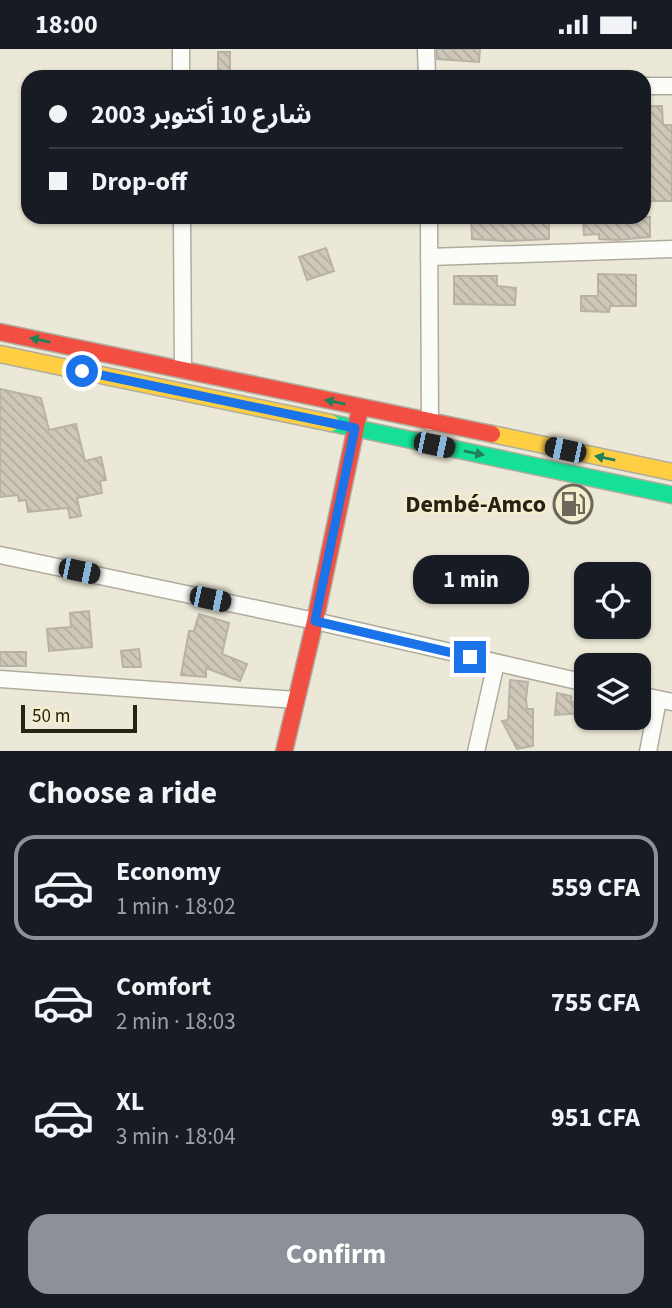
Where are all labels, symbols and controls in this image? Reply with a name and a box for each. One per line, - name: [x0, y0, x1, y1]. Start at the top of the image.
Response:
- text: 18:00: [35, 6, 98, 43]
- text: شارع 10 أكتوبر 2003: [91, 96, 312, 133]
- text: Drop-off: [91, 163, 187, 200]
- one-way arrow: [29, 335, 51, 346]
- route start: [66, 355, 98, 387]
- one-way arrow: [324, 397, 346, 408]
- car: [412, 430, 457, 460]
- car: [543, 435, 588, 465]
- one-way arrow: [463, 448, 485, 459]
- one-way arrow: [594, 453, 616, 464]
- fuel station icon: Dembé-Amco: [552, 483, 594, 525]
- place label: Dembé-Amco: [405, 487, 546, 522]
- callout: 1 min: [412, 555, 528, 605]
- car: [57, 556, 102, 586]
- map controls: [574, 562, 651, 730]
- button: locate: [574, 562, 651, 639]
- text: 1 min: [443, 563, 499, 596]
- car: [188, 584, 233, 614]
- route end: [454, 641, 486, 673]
- button: layers: [574, 653, 651, 730]
- scale bar: [21, 703, 136, 734]
- text: 50 m: [32, 703, 70, 730]
- text: Choose a ride: [28, 770, 217, 816]
- text: Economy: [116, 853, 221, 890]
- icon: car: [32, 856, 95, 919]
- text: 559 CFA: [551, 869, 640, 906]
- text: 1 min · 18:02: [116, 890, 236, 923]
- text: Comfort: [116, 968, 211, 1005]
- icon: car: [32, 971, 95, 1034]
- text: 755 CFA: [551, 984, 640, 1021]
- text: 2 min · 18:03: [116, 1005, 236, 1038]
- text: XL: [116, 1083, 144, 1120]
- icon: car: [32, 1086, 95, 1149]
- text: 951 CFA: [551, 1099, 640, 1136]
- text: 3 min · 18:04: [116, 1120, 236, 1153]
- button: Confirm: [28, 1214, 644, 1294]

